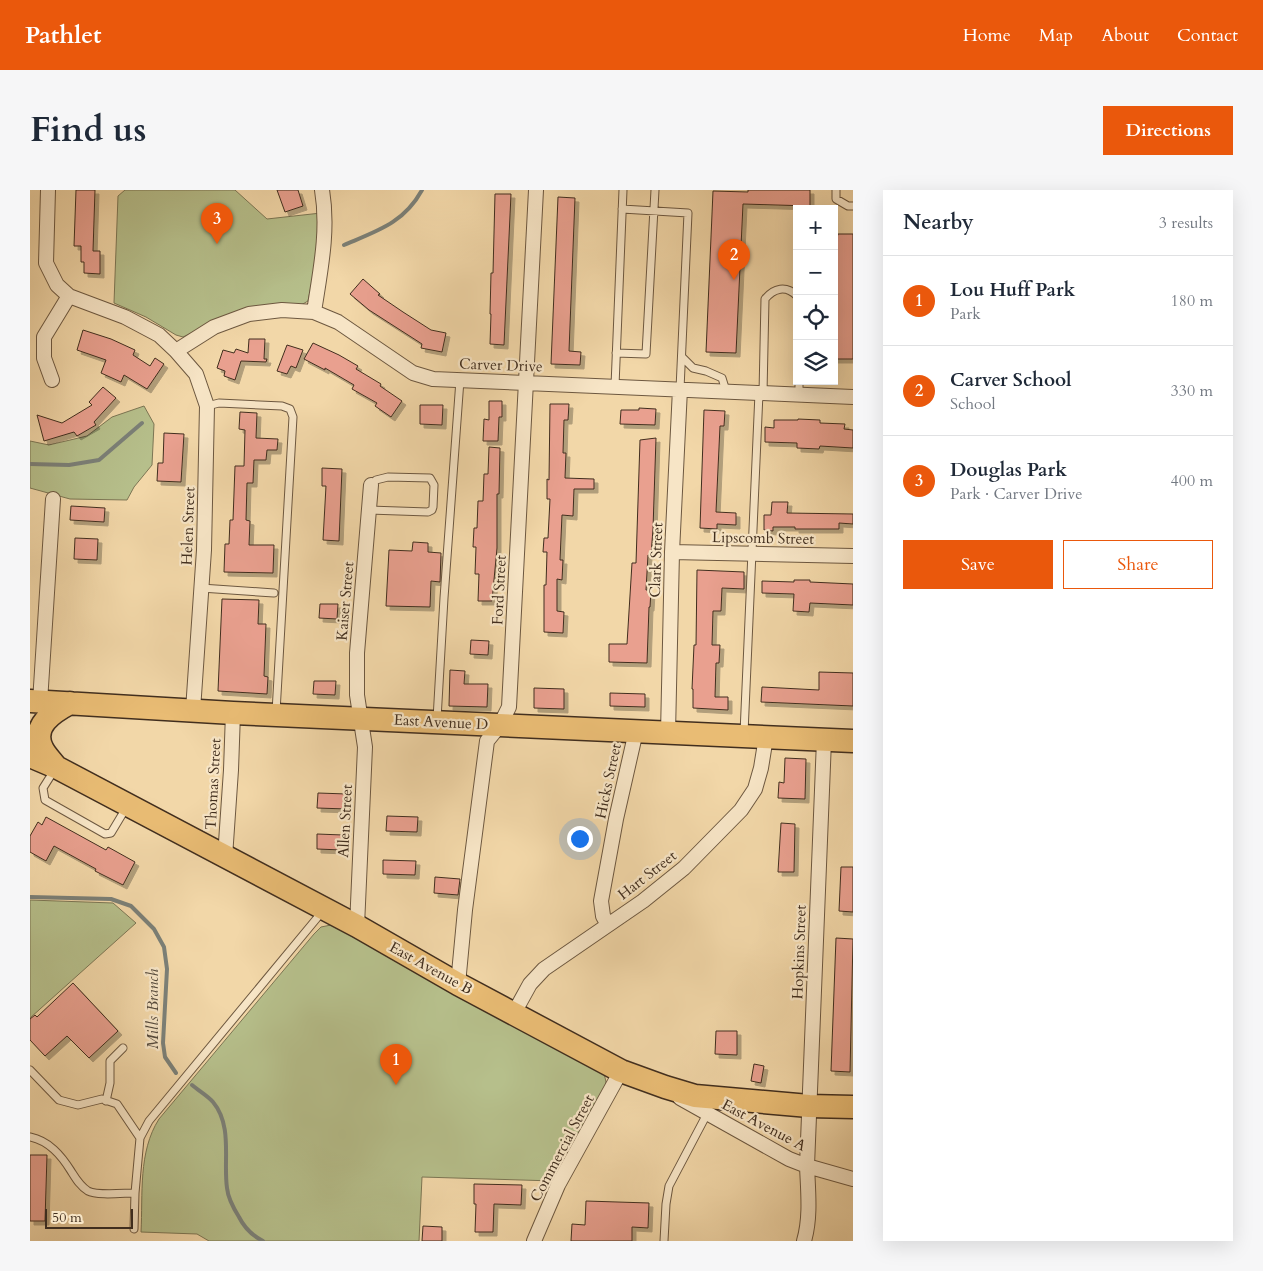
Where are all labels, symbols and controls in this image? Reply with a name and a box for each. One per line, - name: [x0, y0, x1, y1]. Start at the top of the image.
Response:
- text: Pathlet: [25, 19, 102, 52]
- text: Home: [963, 23, 1011, 48]
- text: Map: [1039, 23, 1073, 48]
- text: About: [1101, 23, 1149, 48]
- text: Contact: [1177, 23, 1238, 48]
- text: Find us: [30, 106, 146, 154]
- button: Directions: [1103, 106, 1233, 155]
- pin: 3: [201, 203, 233, 244]
- map controls: [793, 205, 838, 385]
- button: +: [793, 205, 838, 250]
- text: Nearby: [903, 208, 974, 237]
- text: 3 results: [1159, 212, 1213, 234]
- pin: 2: [718, 239, 750, 280]
- button: −: [793, 250, 838, 295]
- text: Lou Huff Park: [950, 277, 1075, 303]
- text: 1: [915, 290, 923, 312]
- text: 180 m: [1171, 290, 1213, 312]
- button: locate: [793, 295, 838, 340]
- text: Park: [950, 303, 981, 325]
- button: layers: [793, 340, 838, 385]
- street label: Carver Drive: [459, 354, 543, 376]
- text: Carver School: [950, 367, 1072, 393]
- text: 2: [915, 380, 923, 402]
- text: 330 m: [1171, 380, 1213, 402]
- text: School: [950, 393, 995, 415]
- text: Douglas Park: [950, 457, 1067, 483]
- text: 3: [915, 470, 923, 492]
- text: 400 m: [1171, 470, 1213, 492]
- text: Park · Carver Drive: [950, 483, 1083, 505]
- street label: Helen Street: [177, 486, 199, 566]
- street label: Clark Street: [645, 522, 667, 598]
- street label: Lipscomb Street: [712, 527, 814, 549]
- button: Save: [903, 540, 1053, 589]
- button: Share: [1063, 540, 1213, 589]
- street label: Ford Street: [487, 554, 511, 626]
- street label: Kaiser Street: [332, 560, 358, 641]
- street label: East Avenue D: [393, 710, 489, 734]
- street label: Thomas Street: [201, 737, 225, 830]
- street label: Hicks Street: [590, 741, 626, 821]
- street label: Allen Street: [333, 783, 357, 858]
- your location: [567, 826, 593, 852]
- street label: Hart Street: [614, 846, 681, 904]
- street label: Hopkins Street: [787, 904, 811, 1000]
- street label: East Avenue B: [386, 937, 476, 999]
- water label: Mills Branch: [142, 968, 164, 1049]
- pin: 1: [380, 1044, 412, 1085]
- street label: Commercial Street: [525, 1091, 599, 1205]
- street label: East Avenue A: [718, 1094, 810, 1156]
- scale bar: [45, 1206, 132, 1229]
- text: 50 m: [52, 1208, 82, 1227]

